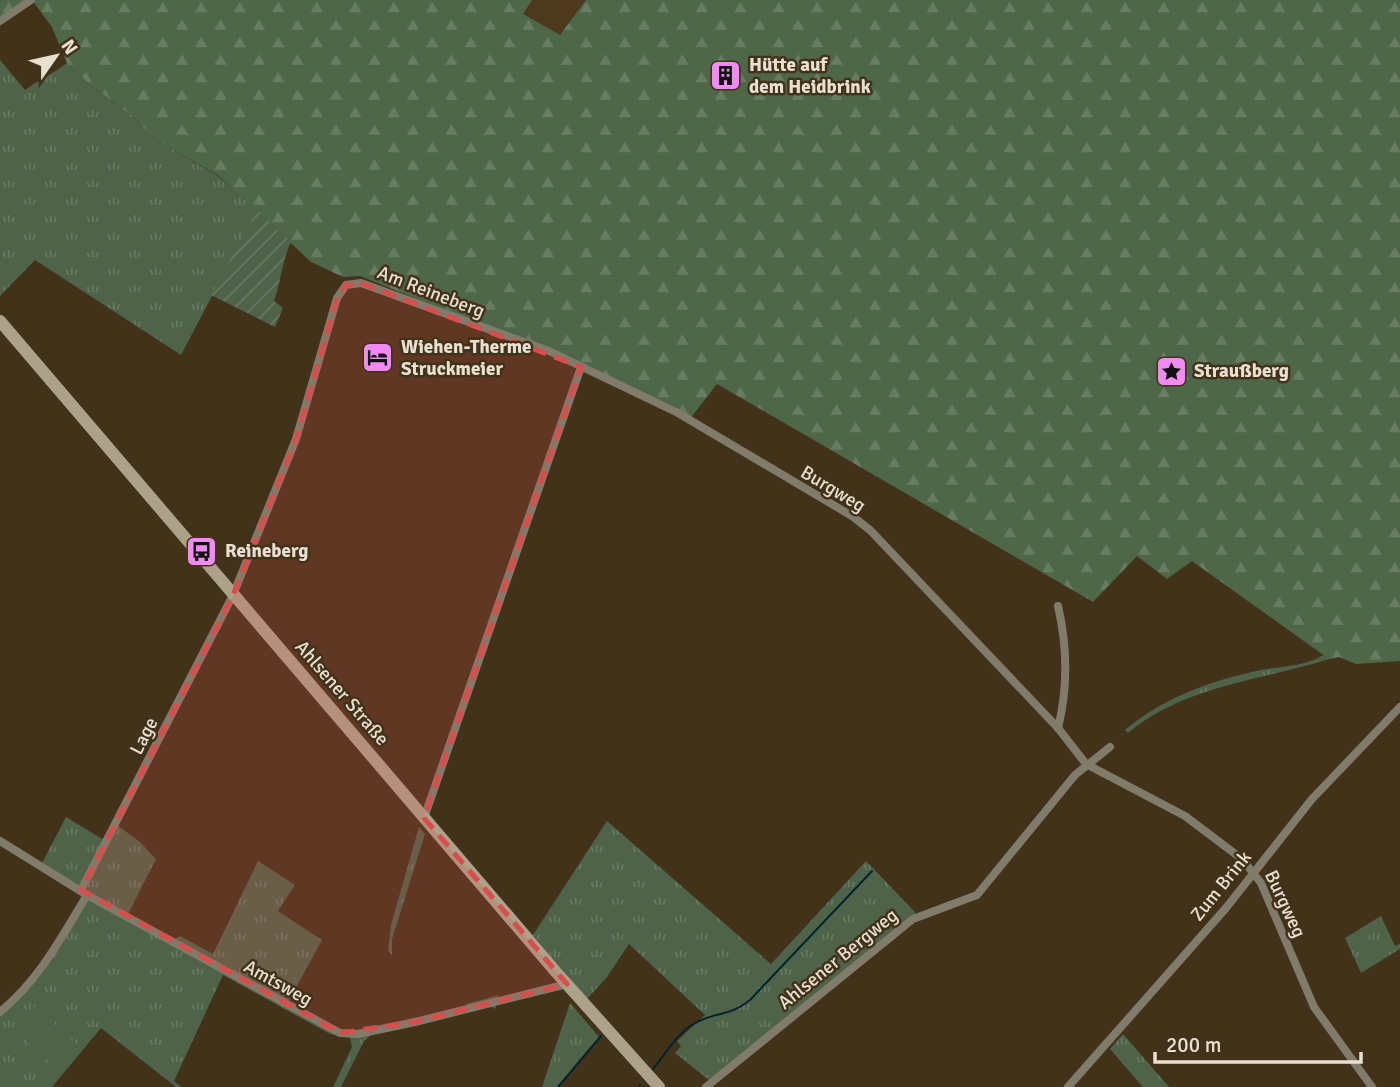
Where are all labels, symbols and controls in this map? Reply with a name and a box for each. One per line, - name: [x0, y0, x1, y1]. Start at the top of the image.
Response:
- north arrow: [21, 21, 91, 91]
- text: N: [56, 35, 83, 59]
- place label: Hütte auf dem Heidbrink: [749, 53, 871, 99]
- building icon: Hütte auf dem Heidbrink: [709, 59, 743, 93]
- street label: Am Reineberg: [374, 261, 488, 323]
- place label: Wiehen-Therme Struckmeier: [401, 335, 532, 381]
- hotel icon: Wiehen-Therme Struckmeier: [361, 341, 395, 375]
- place icon: Straußberg: [1154, 354, 1188, 388]
- place label: Straußberg: [1194, 359, 1289, 383]
- street label: Burgweg: [796, 460, 870, 518]
- bus stop icon: Reineberg: [185, 534, 219, 568]
- place label: Reineberg: [225, 539, 308, 563]
- street label: Ahlsener Straße: [290, 635, 394, 751]
- street label: Lage: [124, 713, 164, 759]
- street label: Zum Brink: [1185, 846, 1257, 926]
- street label: Burgweg: [1259, 866, 1311, 942]
- street label: Ahlsener Bergweg: [773, 903, 903, 1015]
- street label: Amtsweg: [239, 954, 317, 1012]
- scale bar: [1155, 1020, 1362, 1064]
- text: 200 m: [1166, 1032, 1221, 1058]

